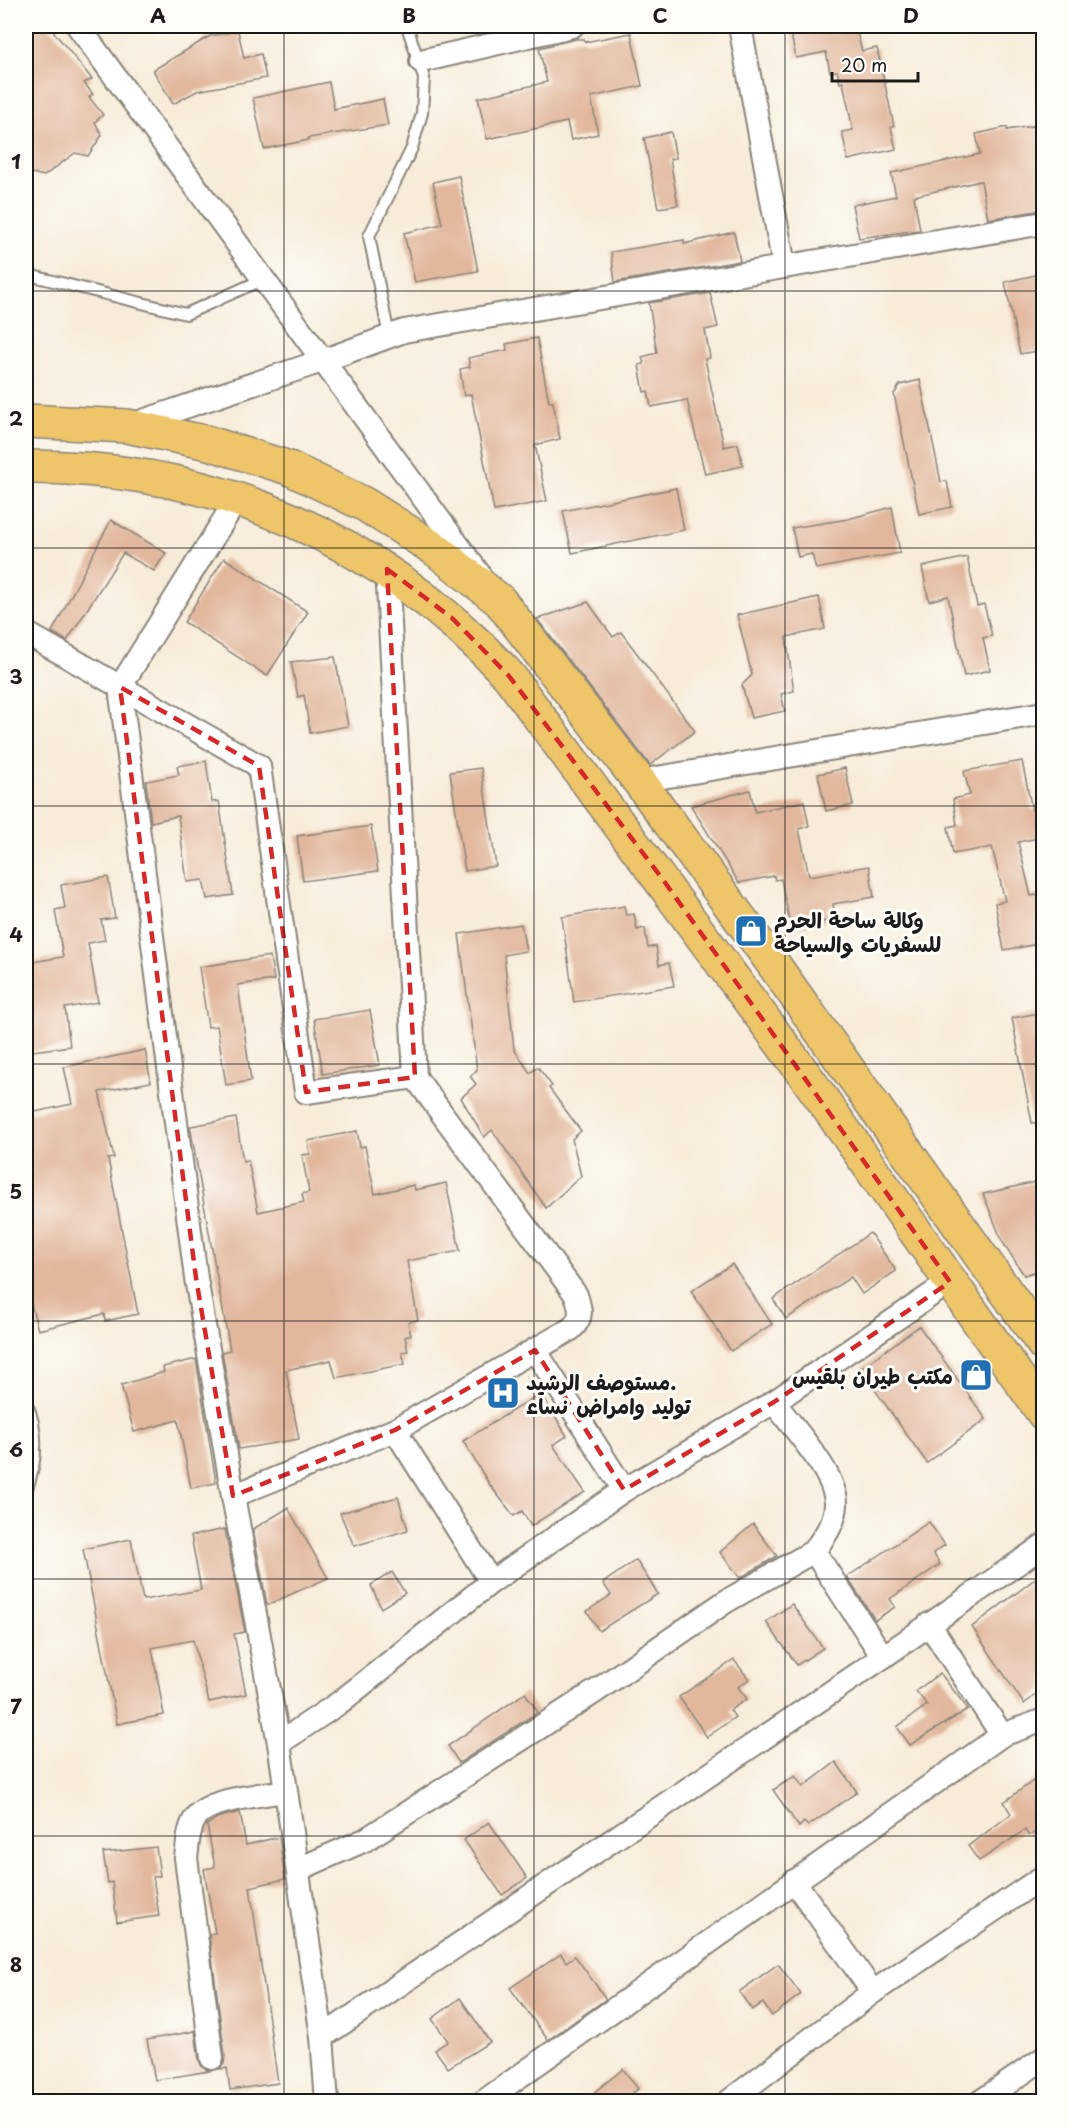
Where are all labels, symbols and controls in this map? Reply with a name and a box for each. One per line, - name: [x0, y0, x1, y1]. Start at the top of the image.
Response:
- text: A: [150, 0, 166, 30]
- text: B: [402, 0, 416, 30]
- text: C: [652, 0, 668, 30]
- text: D: [903, 0, 919, 30]
- scale bar: [832, 45, 918, 83]
- text: 20 m: [841, 51, 887, 78]
- text: 1: [11, 146, 21, 176]
- text: 2: [9, 403, 23, 433]
- text: 3: [9, 661, 23, 691]
- place label: وكالة ساحة الحرم للسفريات والسياحة: [774, 903, 941, 959]
- shop icon: وكالة ساحة الحرم للسفريات والسياحة: [733, 913, 769, 949]
- text: 4: [9, 919, 23, 949]
- text: 5: [10, 1176, 22, 1206]
- shop icon: مكتب طيران بلقيس: [958, 1357, 994, 1393]
- place label: مكتب طيران بلقيس: [792, 1359, 953, 1391]
- place label: مستوصف الرشيد. توليد وامراض نساء: [526, 1365, 691, 1421]
- hospital icon: مستوصف الرشيد. توليد وامراض نساء: [485, 1375, 521, 1411]
- text: 6: [9, 1434, 23, 1464]
- text: 7: [10, 1691, 22, 1721]
- text: 8: [10, 1949, 22, 1979]

